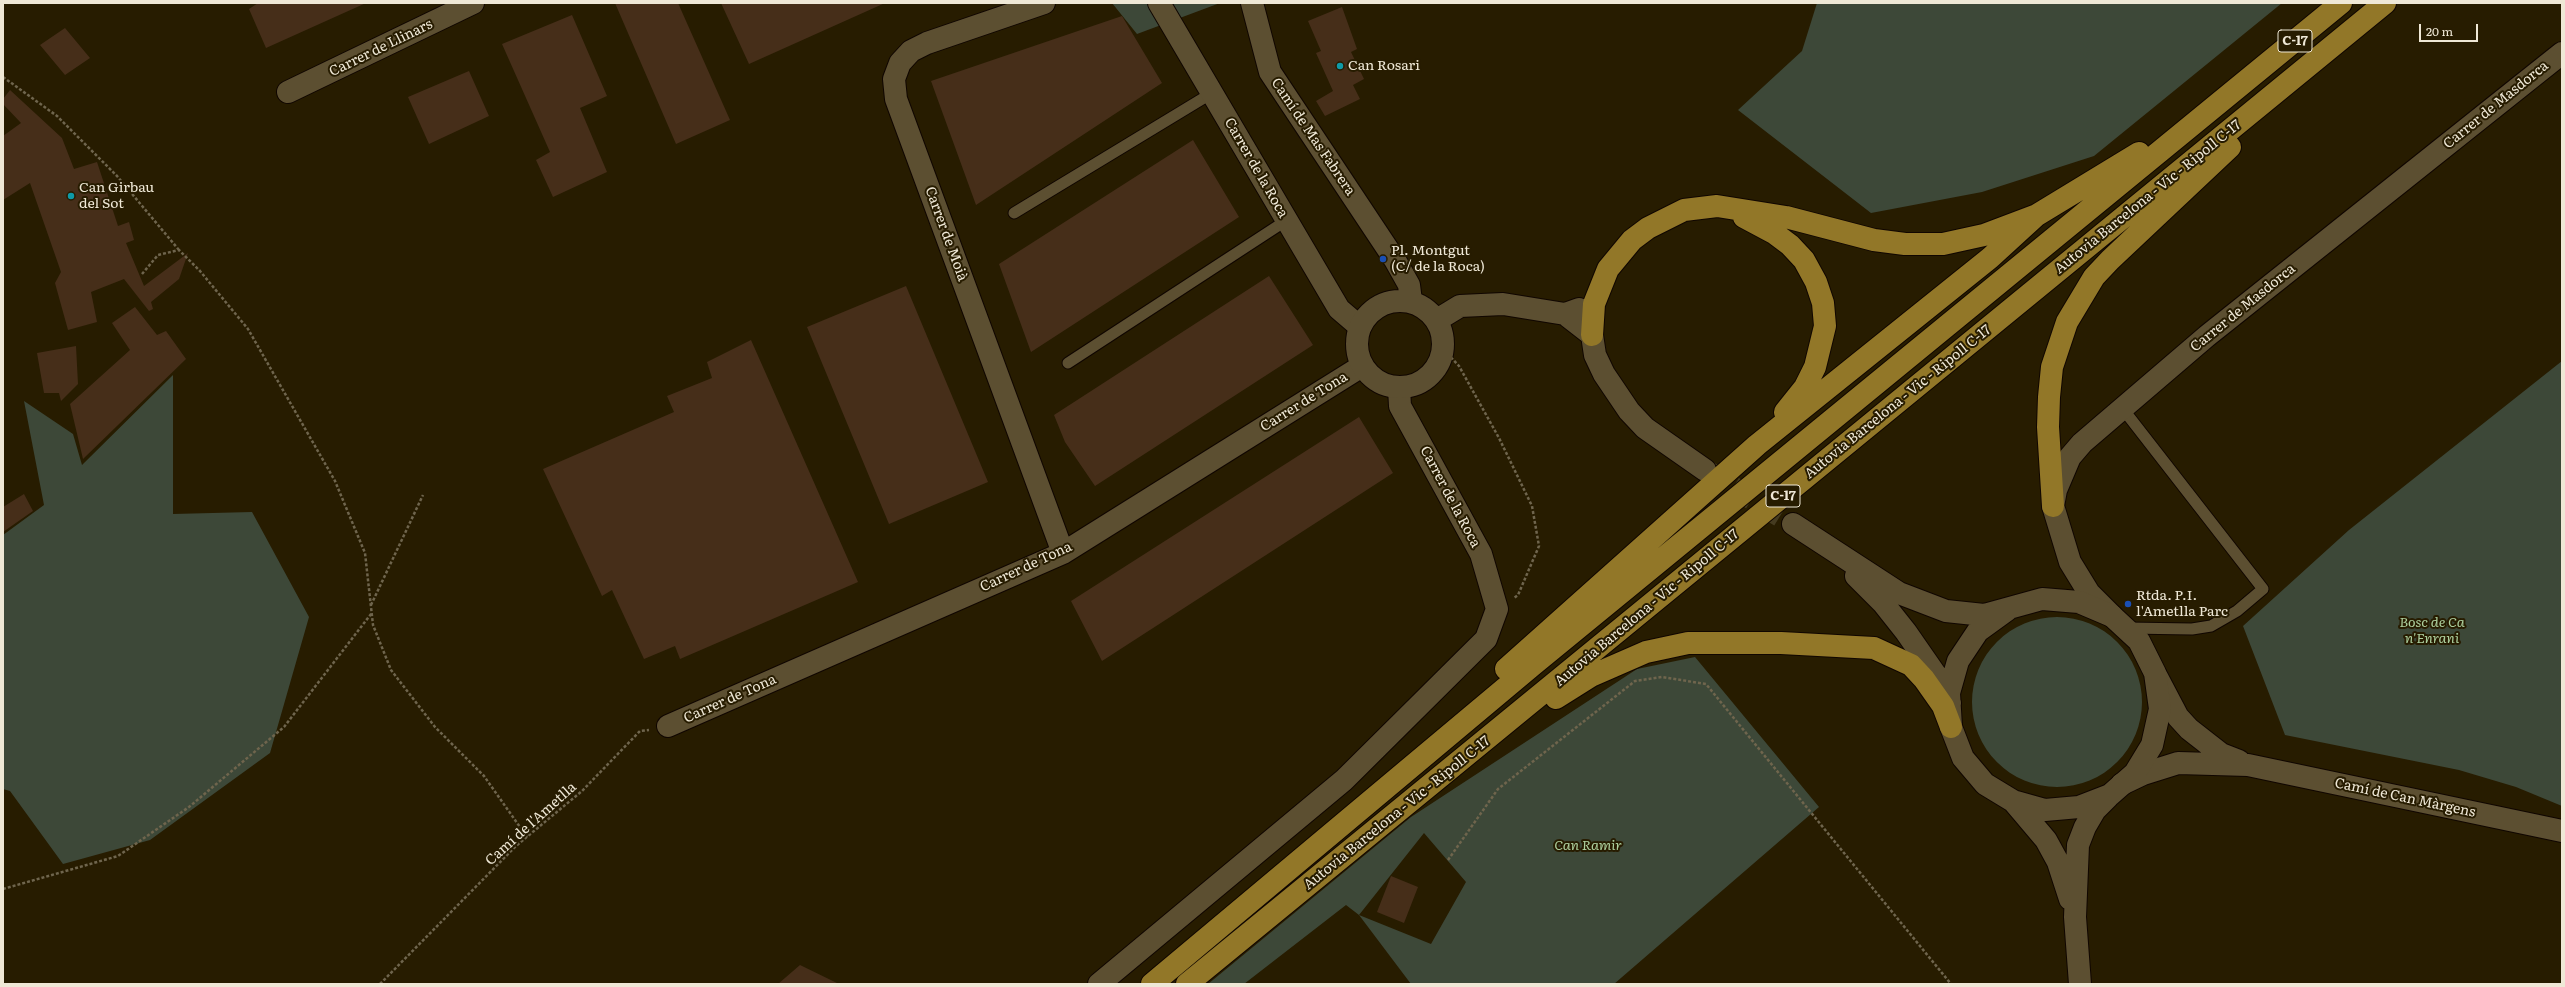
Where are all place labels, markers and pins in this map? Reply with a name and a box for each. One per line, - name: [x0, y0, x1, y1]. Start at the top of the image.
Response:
- place label: Can Rosari: [1348, 58, 1420, 74]
- marker: Can Rosari: [1335, 61, 1345, 71]
- place label: Can Girbau del Sot: [79, 180, 154, 212]
- marker: Can Girbau del Sot: [66, 191, 76, 201]
- place label: Pl. Montgut (C/ de la Roca): [1391, 243, 1485, 276]
- marker: Pl. Montgut (C/ de la Roca): [1378, 254, 1388, 264]
- place label: Rtda. P.I. l'Ametlla Parc: [2136, 588, 2228, 620]
- marker: Rtda. P.I. l'Ametlla Parc: [2123, 599, 2133, 609]

